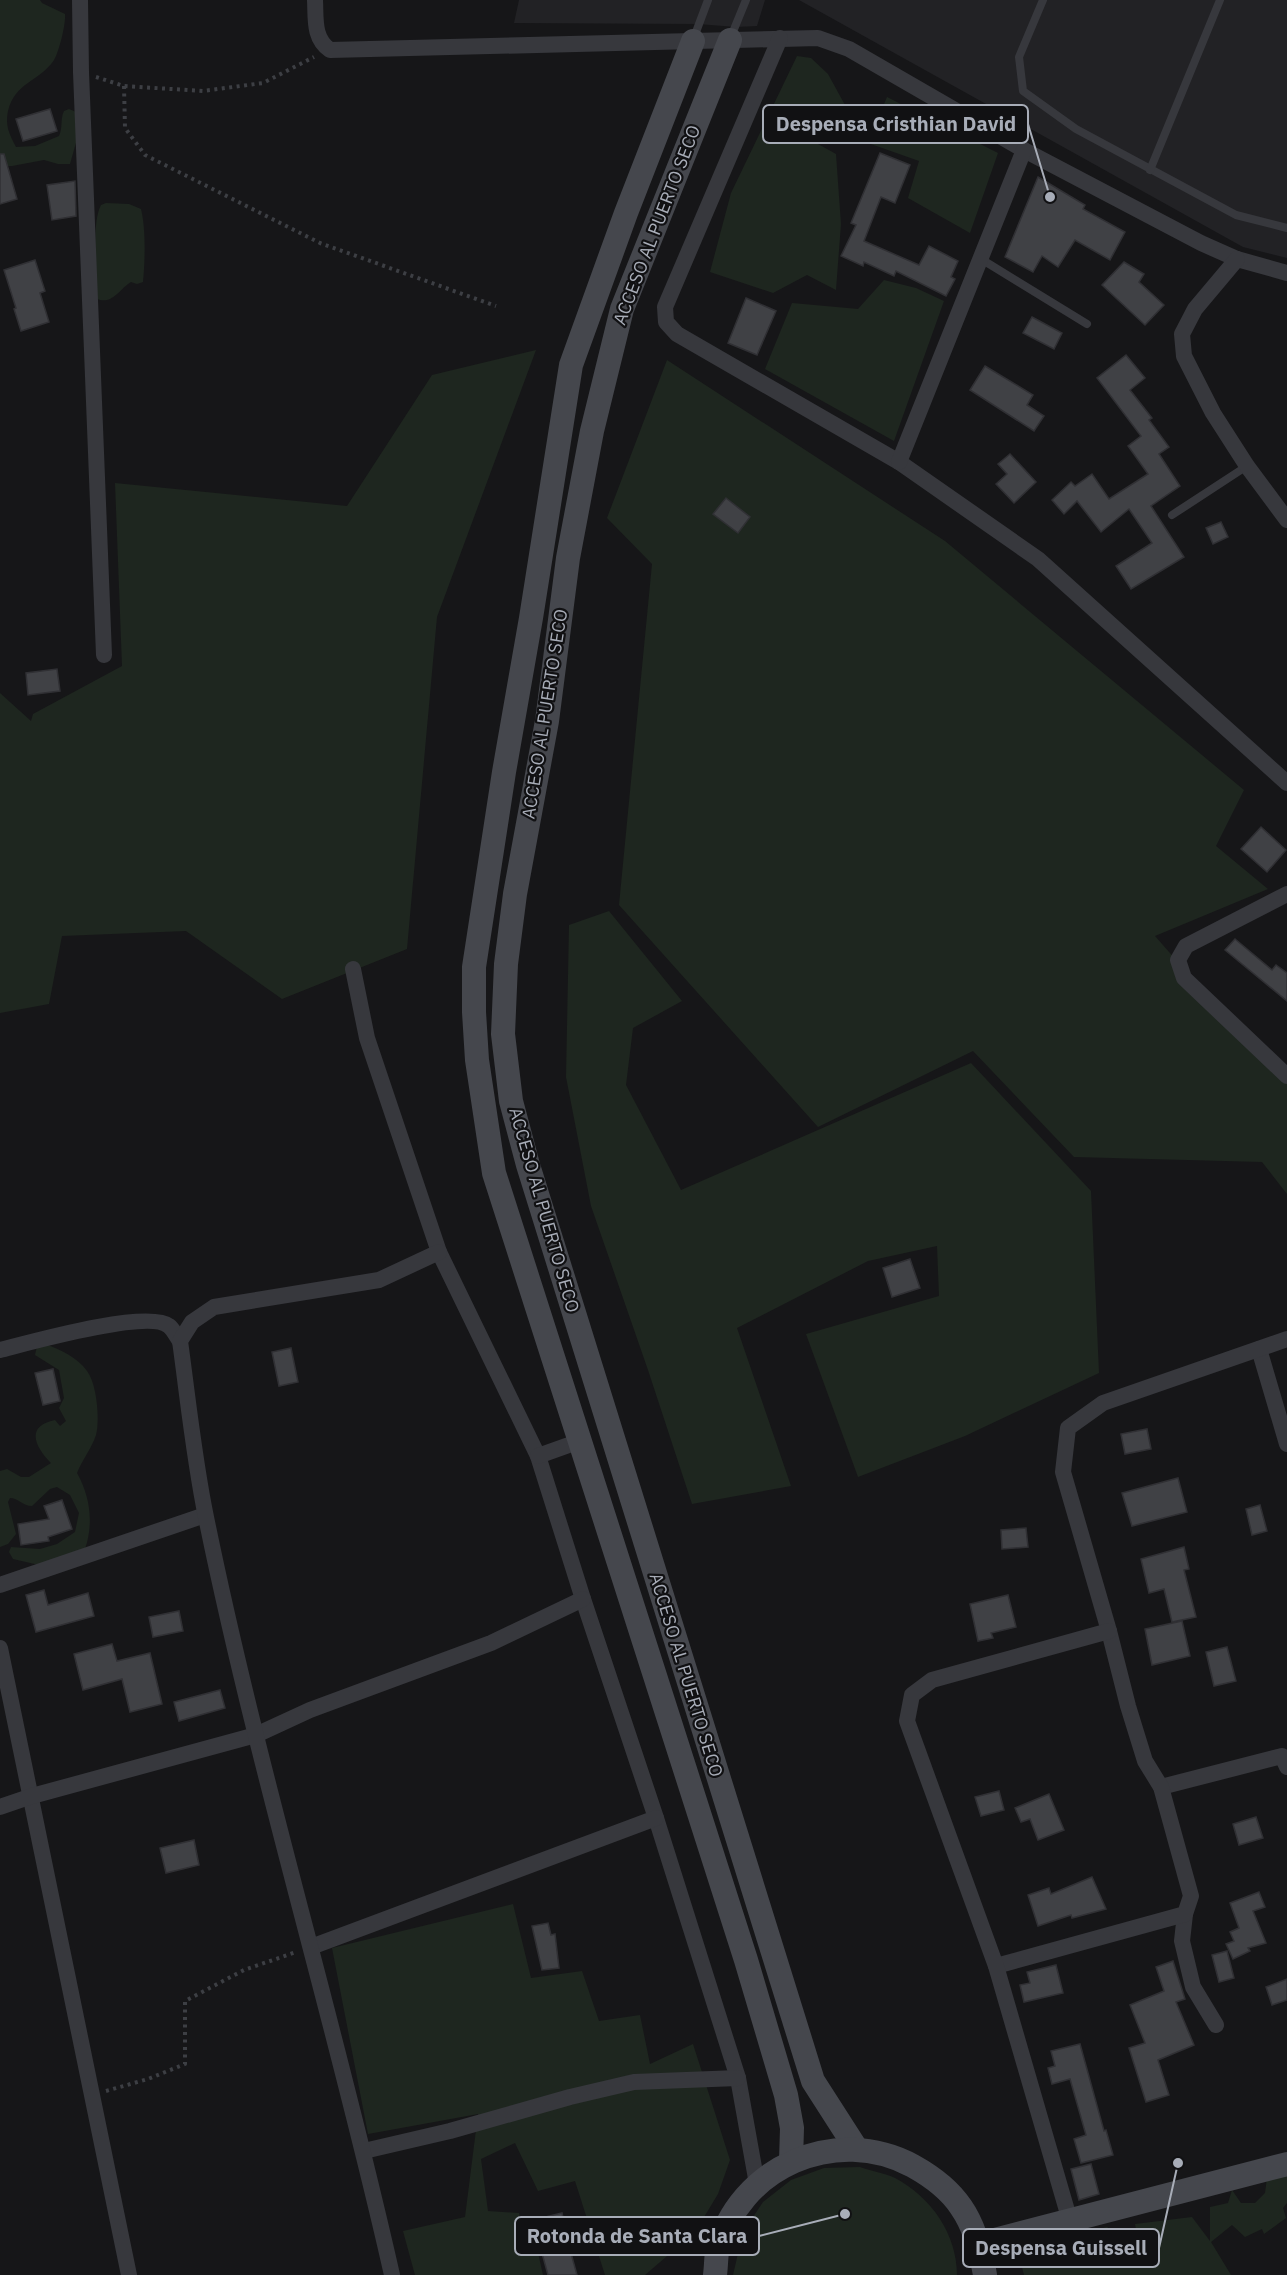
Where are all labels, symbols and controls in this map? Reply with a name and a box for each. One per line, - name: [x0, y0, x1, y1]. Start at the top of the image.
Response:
- callout: Despensa Cristhian David: [763, 105, 1028, 143]
- text: Despensa Cristhian David: [776, 110, 1016, 137]
- street label: ACCESO AL PUERTO SECO: [608, 122, 705, 328]
- street label: ACCESO AL PUERTO SECO: [517, 607, 572, 821]
- street label: ACCESO AL PUERTO SECO: [504, 1105, 585, 1315]
- street label: ACCESO AL PUERTO SECO: [644, 1570, 729, 1780]
- callout: Rotonda de Santa Clara: [515, 2217, 759, 2255]
- text: Rotonda de Santa Clara: [527, 2222, 747, 2249]
- callout: Despensa Guissell: [963, 2229, 1159, 2267]
- text: Despensa Guissell: [975, 2234, 1147, 2261]

